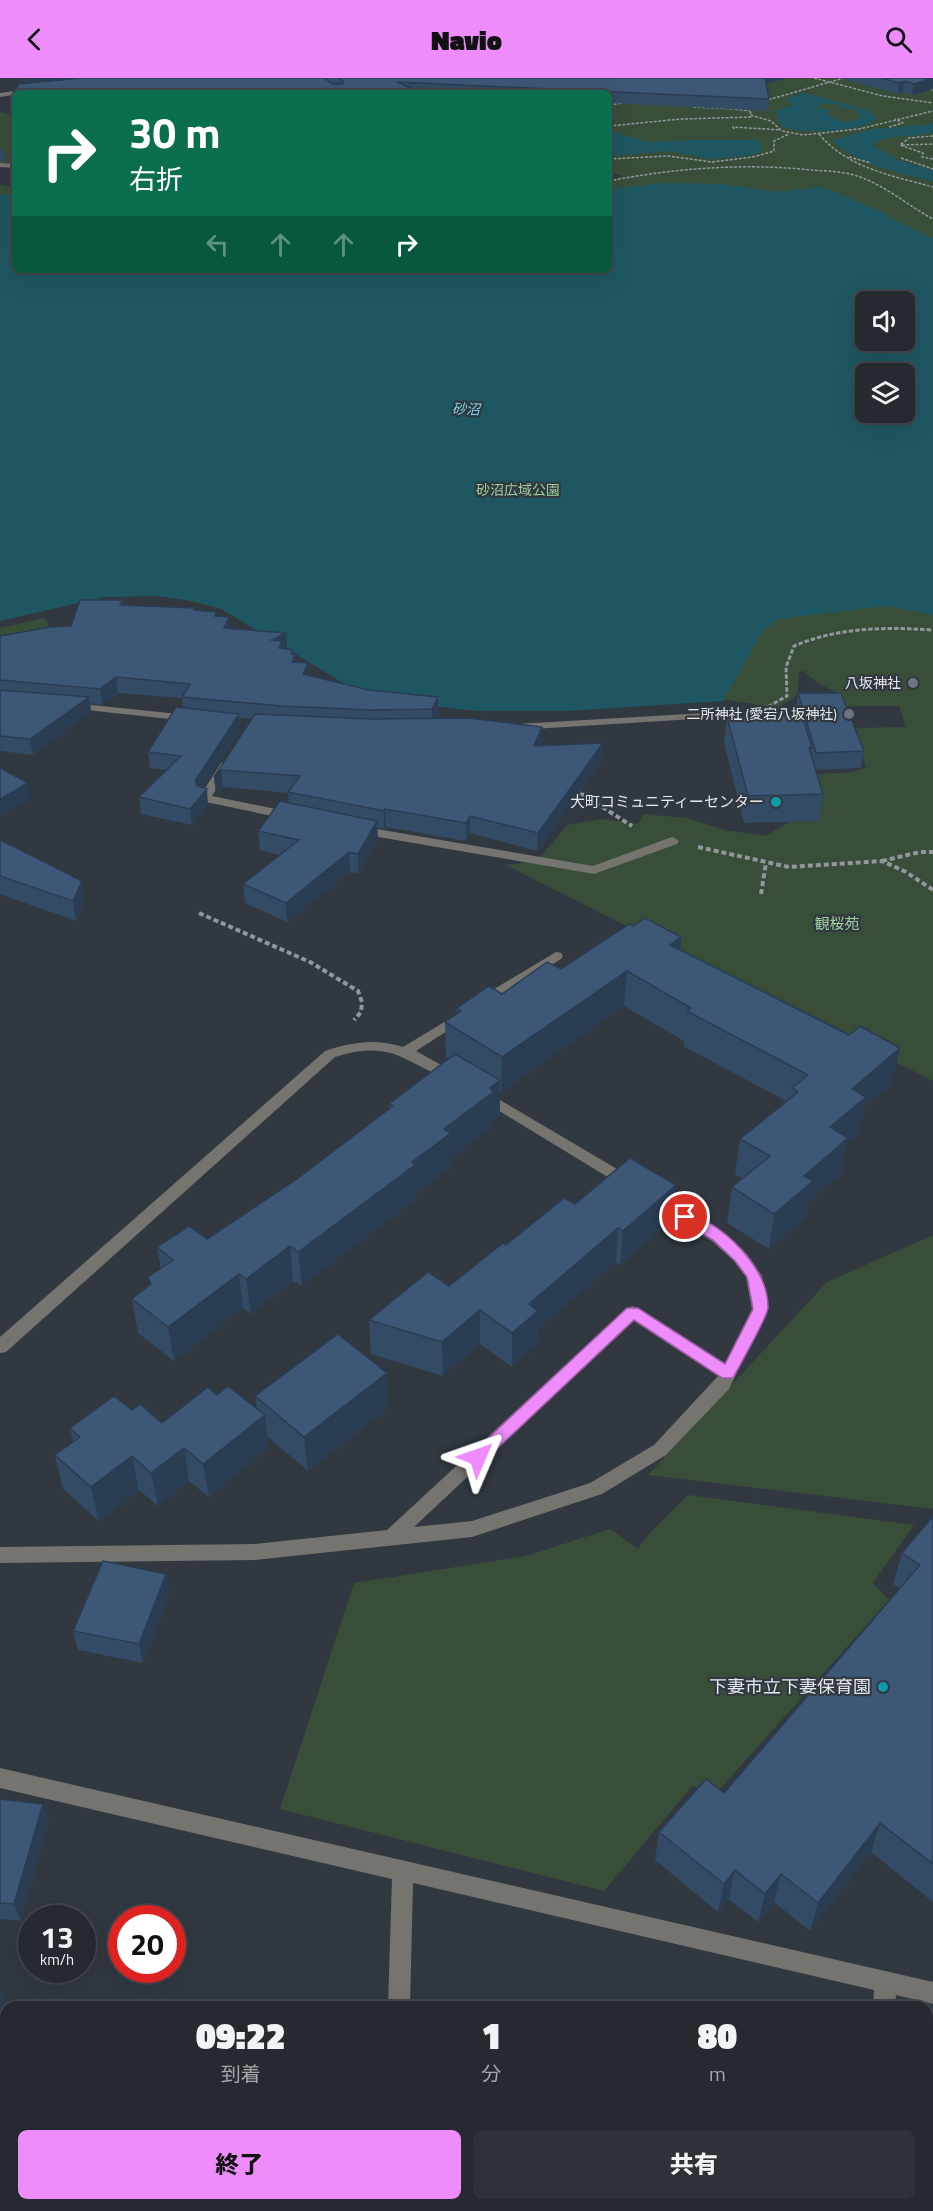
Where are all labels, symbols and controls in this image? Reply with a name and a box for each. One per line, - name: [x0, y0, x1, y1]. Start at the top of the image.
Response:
- text: Navio: [431, 19, 502, 60]
- icon: back: [18, 23, 51, 56]
- icon: search: [882, 23, 915, 56]
- text: 30 m: [129, 100, 221, 164]
- icon: right: [30, 114, 108, 192]
- text: 右折: [129, 158, 183, 199]
- icon: left: [201, 228, 234, 261]
- icon: ahead: [264, 228, 297, 261]
- icon: ahead: [327, 228, 360, 261]
- icon: right: [390, 228, 423, 261]
- map controls: [855, 291, 915, 423]
- button: sound: [855, 291, 915, 351]
- button: layers: [855, 363, 915, 423]
- water label: 砂沼: [452, 398, 482, 420]
- park label: 砂沼広域公園: [476, 479, 560, 500]
- place label: 八坂神社: [845, 672, 901, 693]
- marker: 八坂神社: [906, 676, 920, 690]
- place label: 二所神社 (愛宕八坂神社): [687, 703, 837, 724]
- marker: 二所神社 (愛宕八坂神社): [842, 707, 856, 721]
- place label: 大町コミュニティーセンター: [570, 790, 764, 813]
- marker: 大町コミュニティーセンター: [769, 795, 783, 809]
- park label: 観桜苑: [814, 912, 860, 935]
- pin: [659, 1191, 710, 1242]
- icon: arrive: [668, 1200, 701, 1233]
- position arrow: [446, 1425, 510, 1489]
- place label: 下妻市立下妻保育園: [709, 1673, 871, 1700]
- marker: 下妻市立下妻保育園: [876, 1680, 890, 1694]
- speed limit sign: 20: [108, 1905, 186, 1983]
- text: 13: [40, 1914, 74, 1960]
- text: km/h: [40, 1948, 74, 1971]
- text: 09:22: [196, 2008, 286, 2063]
- text: 1: [482, 2008, 501, 2063]
- text: 80: [697, 2008, 737, 2063]
- text: 到着: [221, 2058, 261, 2089]
- text: 分: [481, 2058, 501, 2089]
- text: m: [709, 2058, 726, 2089]
- button: 終了: [18, 2130, 461, 2199]
- button: 共有: [473, 2130, 915, 2199]

